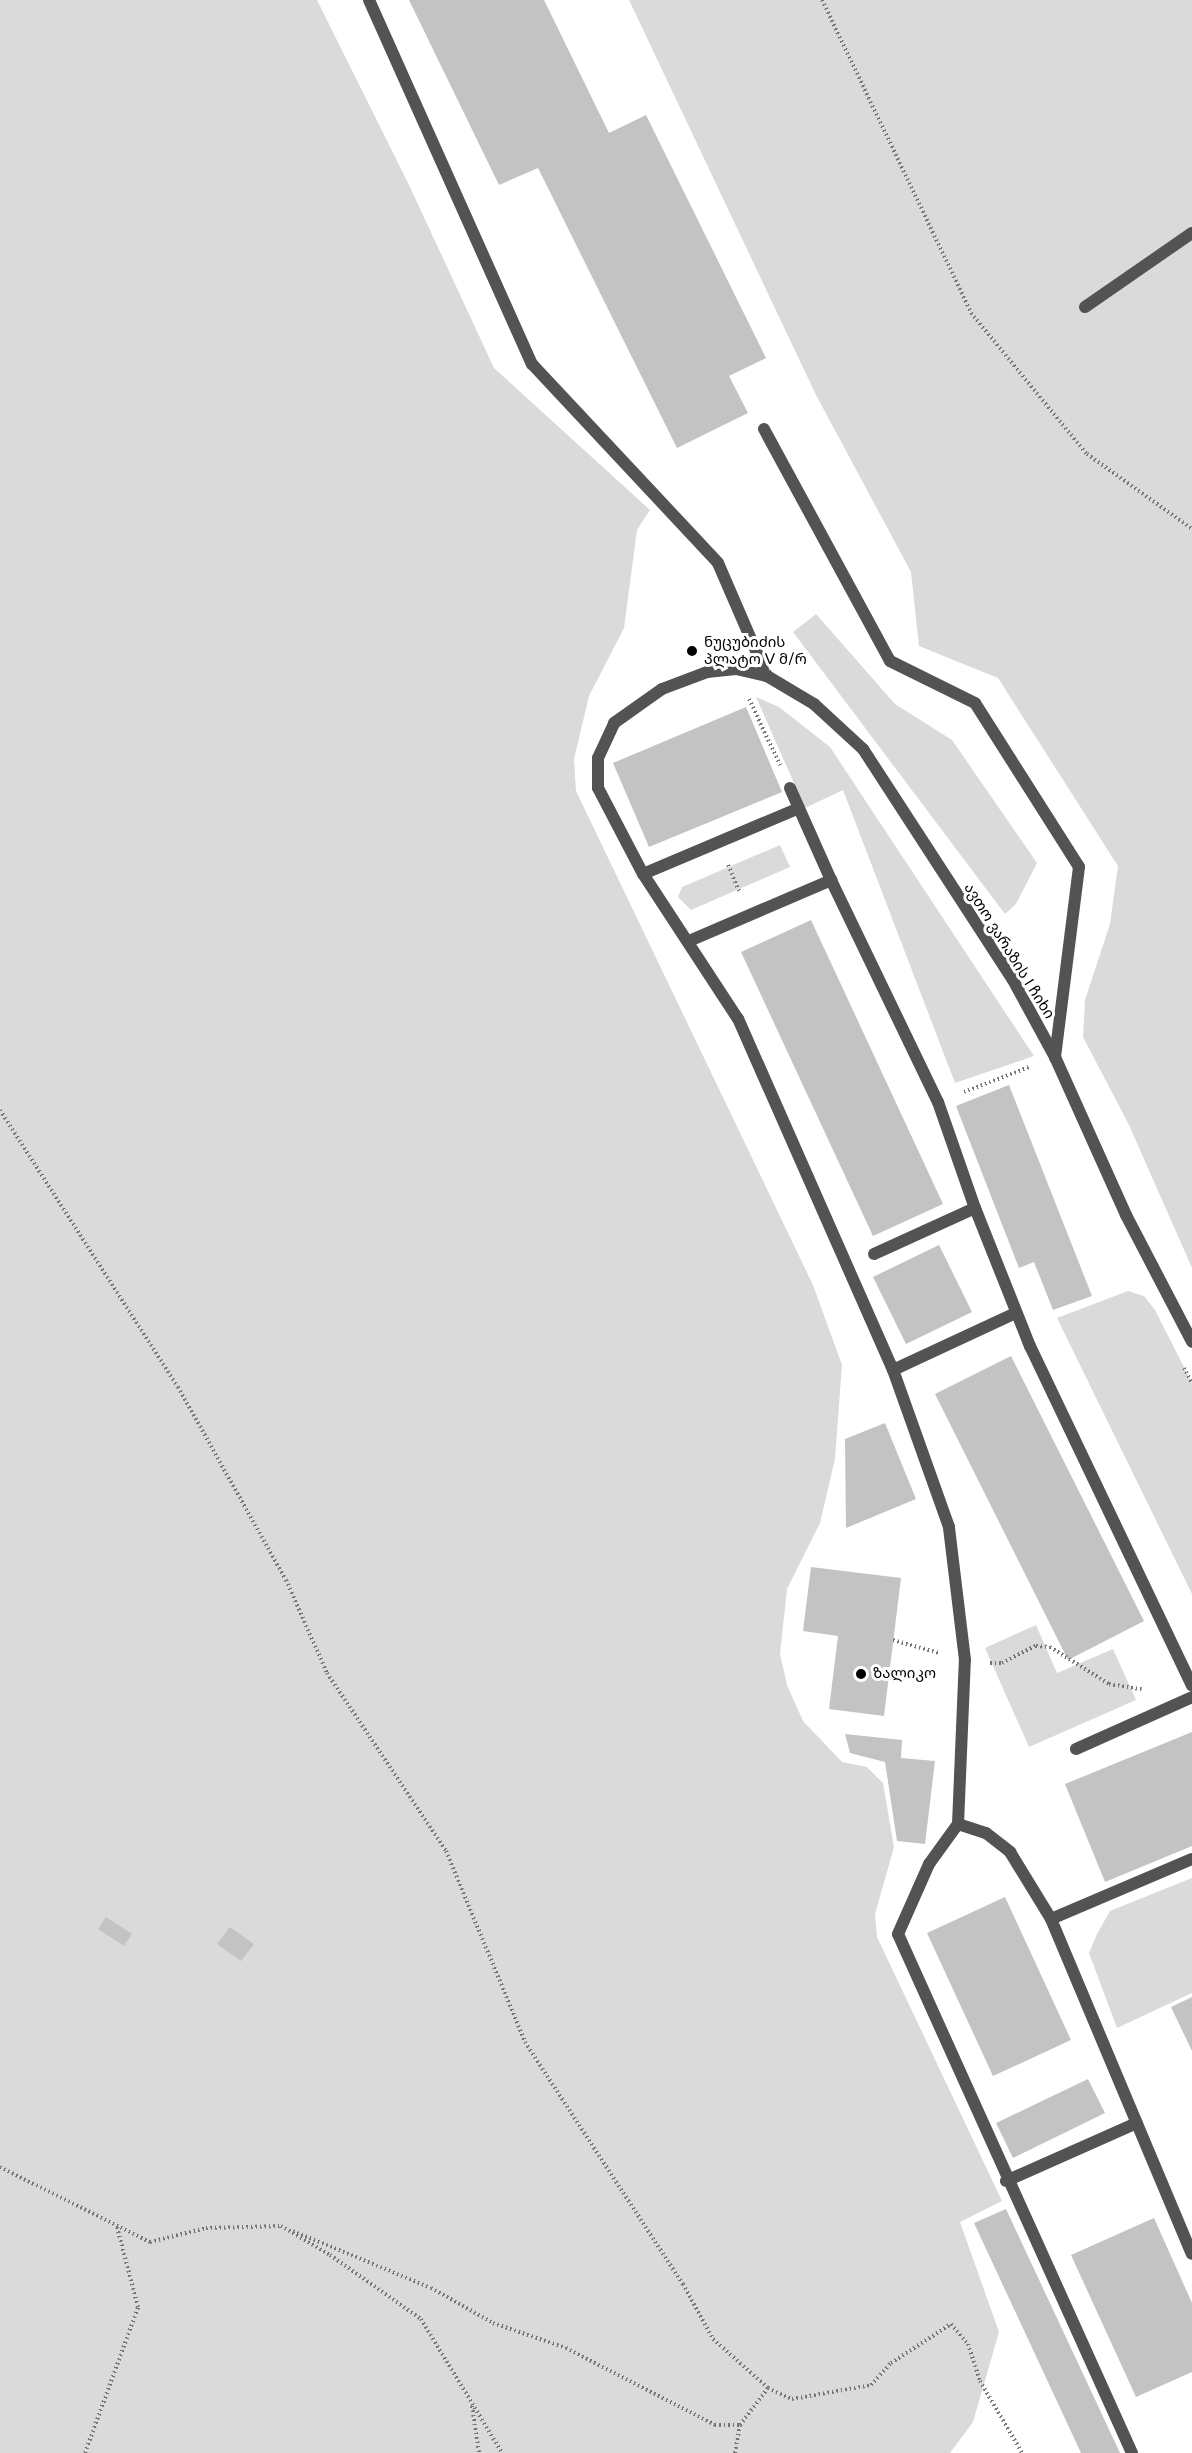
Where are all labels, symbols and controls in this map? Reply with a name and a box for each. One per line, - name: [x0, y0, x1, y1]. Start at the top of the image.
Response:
- place label: ნუცუბიძის პლატო V მ/რ: [704, 633, 807, 668]
- marker: ნუცუბიძის პლატო V მ/რ: [685, 644, 699, 658]
- street label: ავთო ვარაზის I ჩიხი: [960, 880, 1058, 1022]
- place label: ზალიკო: [873, 1665, 936, 1683]
- marker: ზალიკო: [854, 1667, 868, 1681]

